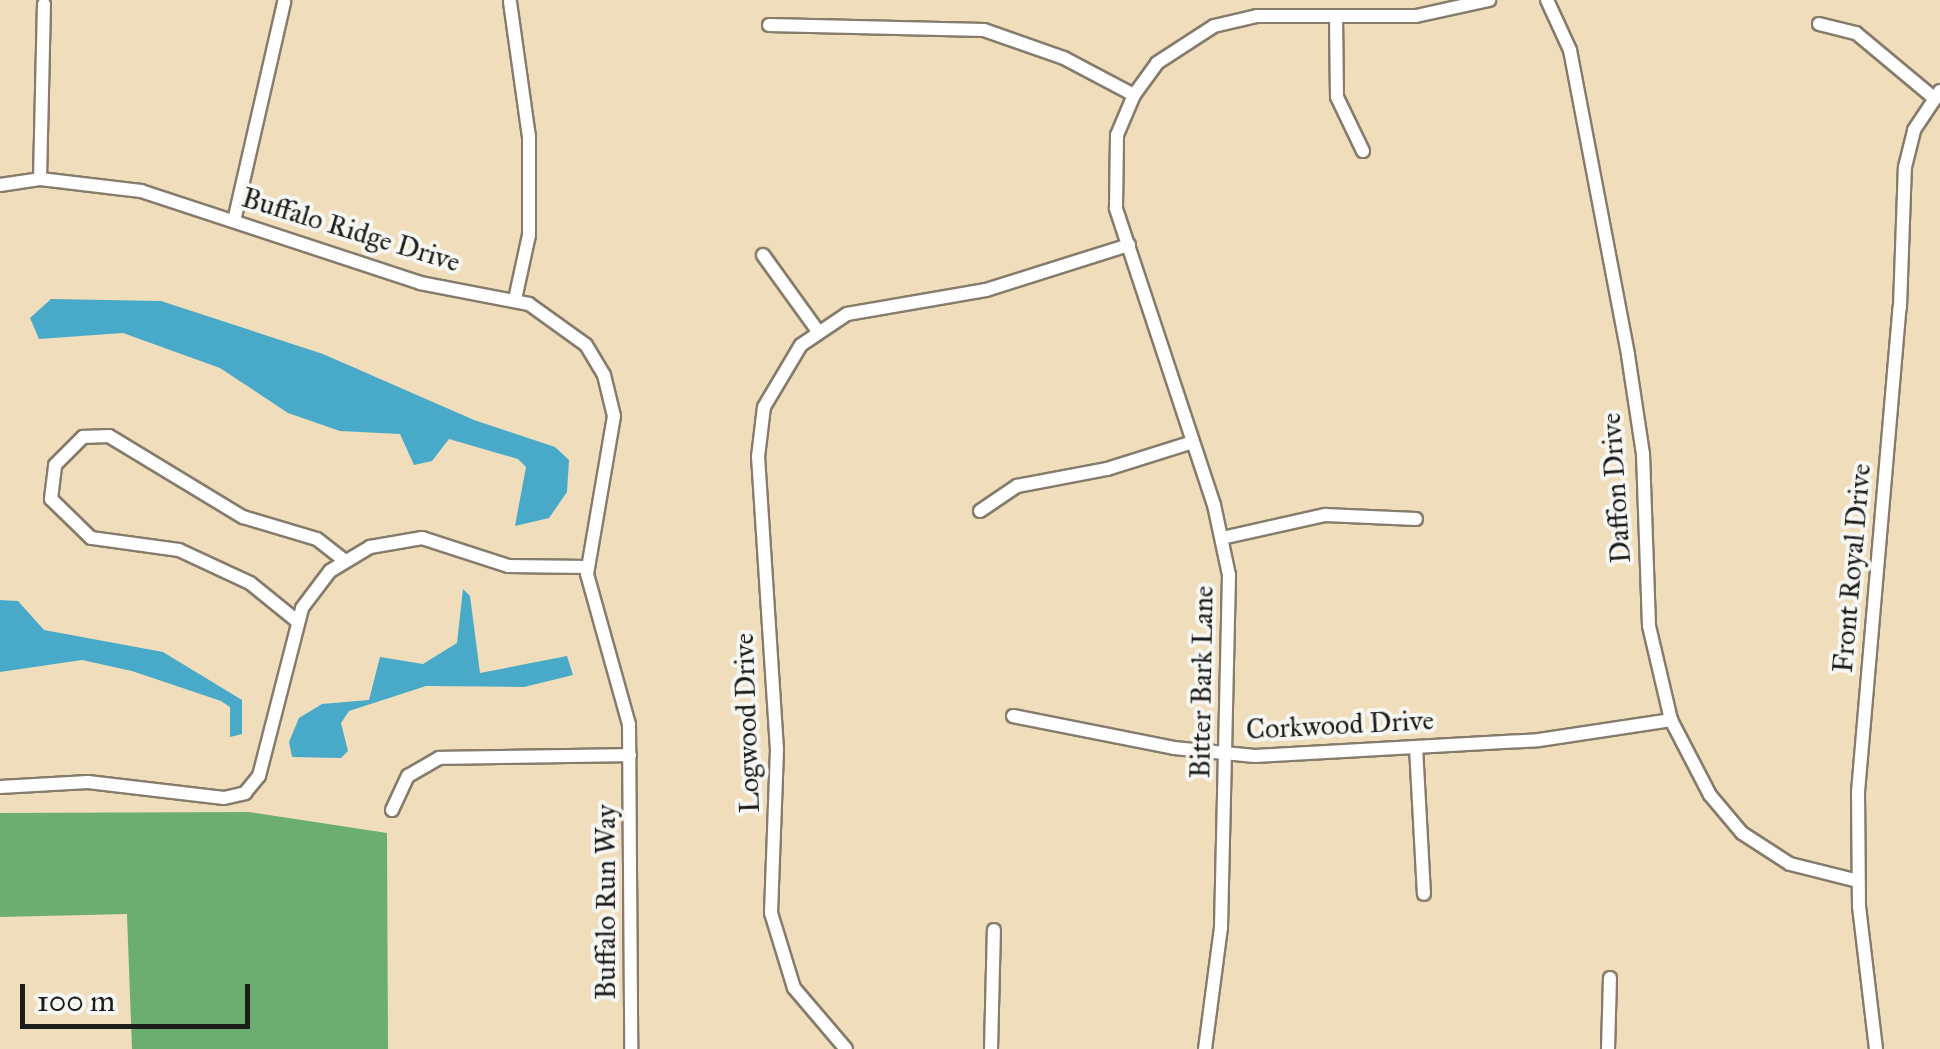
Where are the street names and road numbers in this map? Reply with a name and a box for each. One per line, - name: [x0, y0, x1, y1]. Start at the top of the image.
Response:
- street label: Buffalo Ridge Drive: [238, 181, 464, 279]
- street label: Daffon Drive: [1594, 412, 1638, 564]
- street label: Front Royal Drive: [1826, 462, 1878, 674]
- street label: Bitter Bark Lane: [1184, 585, 1220, 779]
- street label: Logwood Drive: [727, 632, 767, 814]
- street label: Corkwood Drive: [1245, 703, 1435, 747]
- street label: Buffalo Run Way: [589, 804, 623, 1000]

